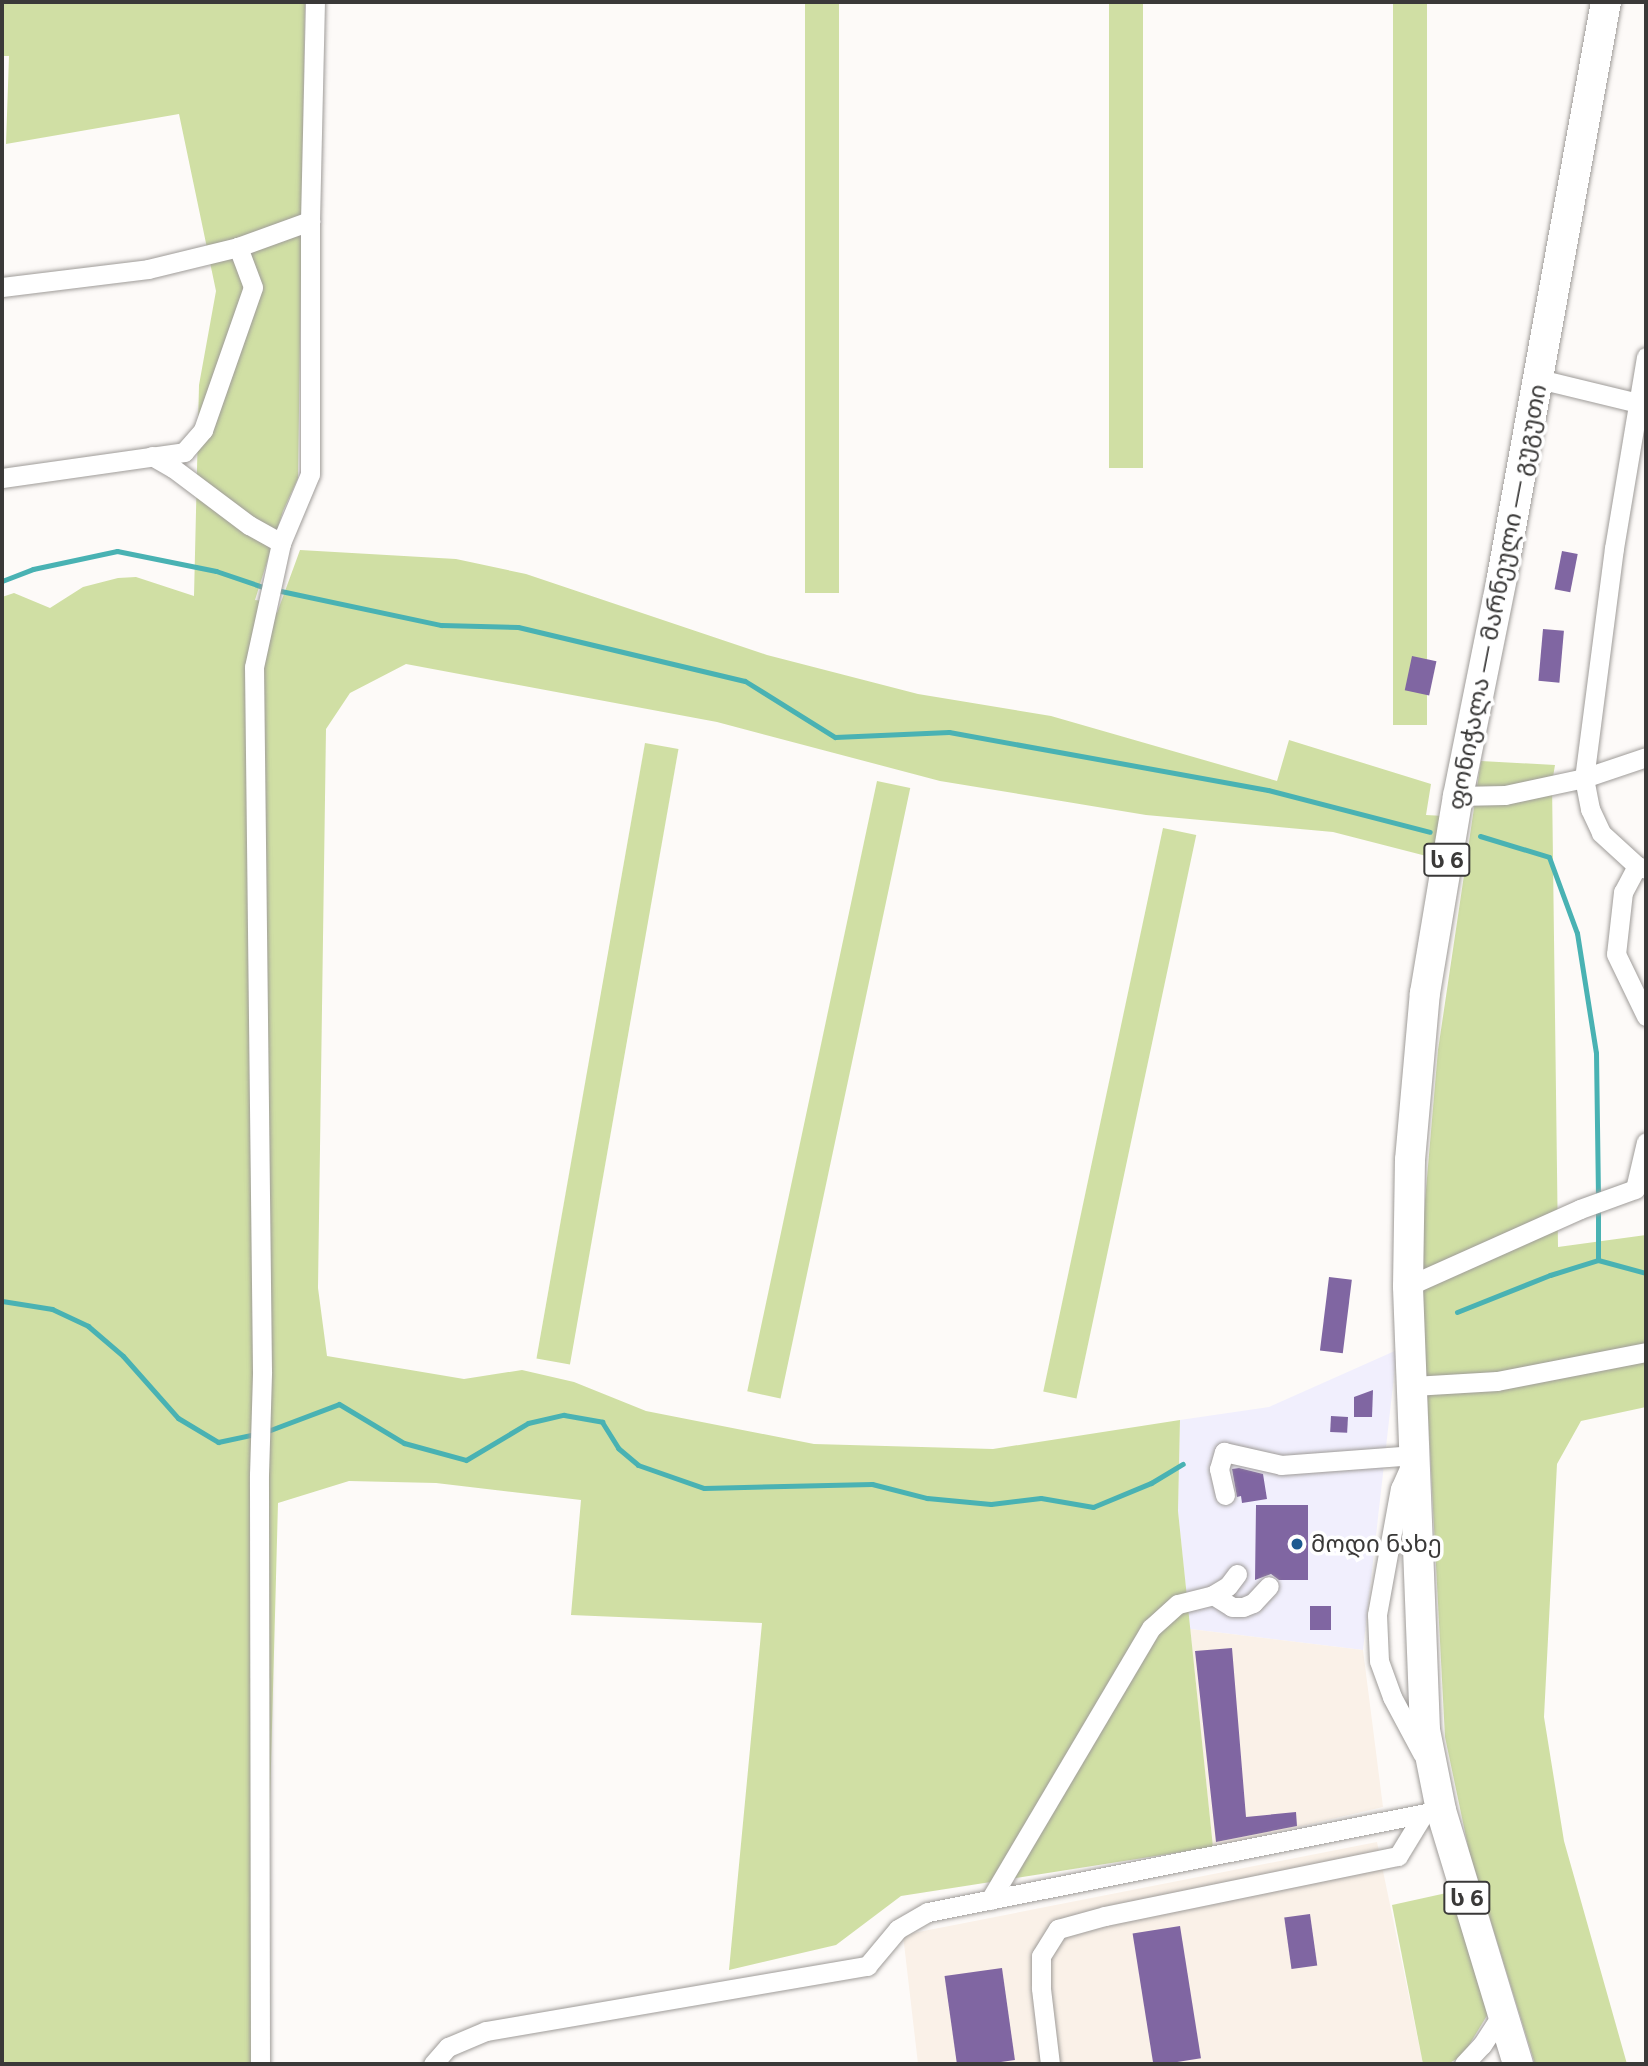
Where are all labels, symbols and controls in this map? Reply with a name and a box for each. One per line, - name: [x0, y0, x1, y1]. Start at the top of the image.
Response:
- street label: ფონიჭალა — მარნეული — გუგუთი: [1442, 382, 1552, 812]
- road number: ს 6: [1422, 840, 1472, 880]
- place label: მოდი ნახე: [1311, 1530, 1442, 1558]
- marker: მოდი ნახე: [1289, 1536, 1305, 1552]
- road number: ს 6: [1442, 1879, 1492, 1918]

